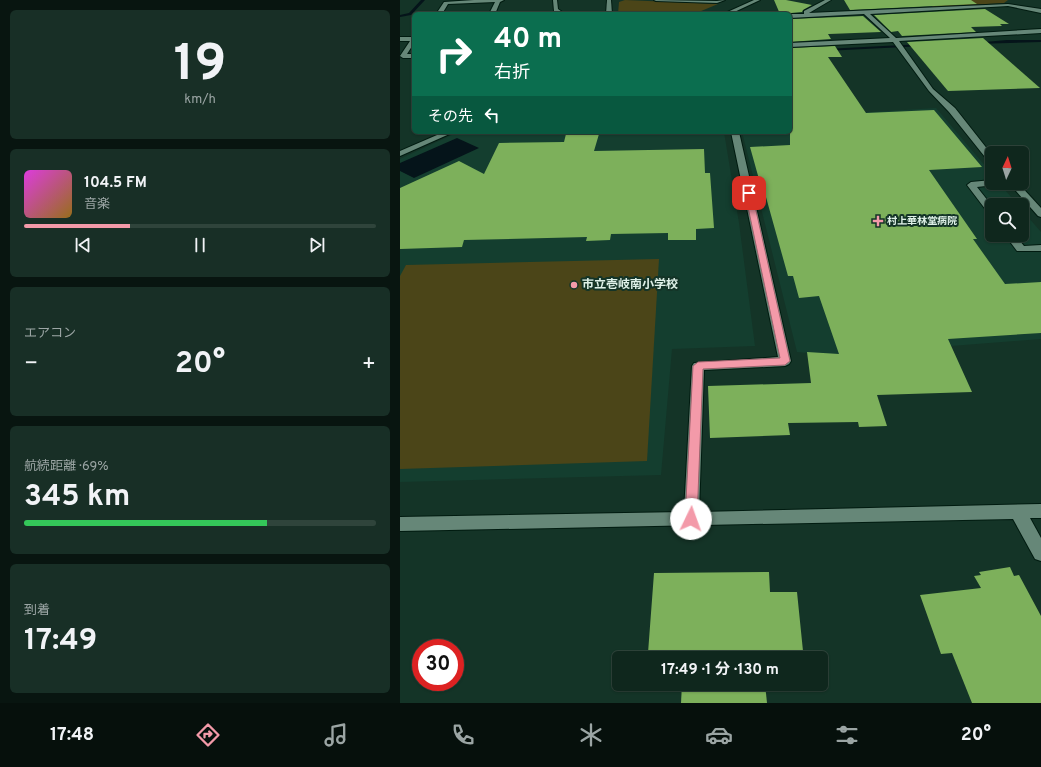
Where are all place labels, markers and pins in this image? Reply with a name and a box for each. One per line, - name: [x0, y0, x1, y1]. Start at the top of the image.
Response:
- pin: [732, 176, 766, 210]
- marker: 村上華林堂病院: [872, 215, 884, 227]
- place label: 村上華林堂病院: [887, 215, 957, 228]
- place label: 市立壱岐南小学校: [582, 277, 678, 293]
- marker: 市立壱岐南小学校: [569, 280, 579, 290]

